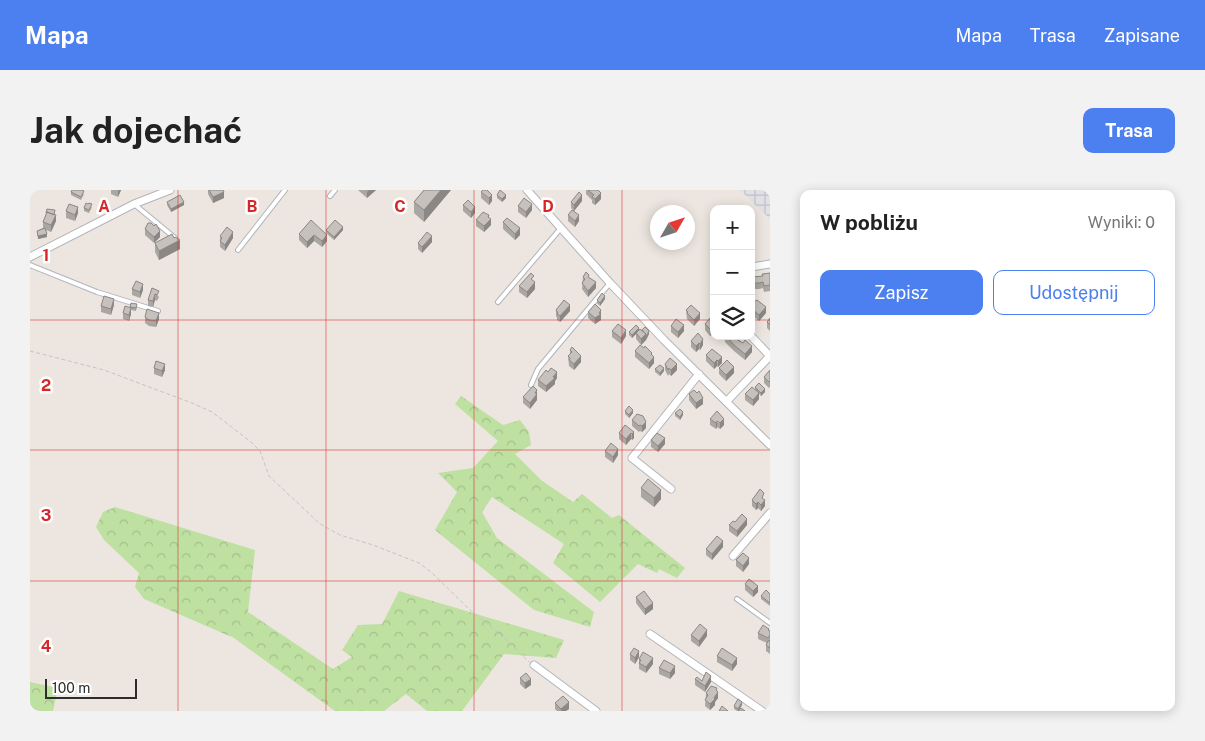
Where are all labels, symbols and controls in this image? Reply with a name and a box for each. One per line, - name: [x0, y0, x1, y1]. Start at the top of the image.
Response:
- text: Mapa: [25, 21, 89, 49]
- text: Mapa: [955, 25, 1002, 46]
- text: Trasa: [1030, 25, 1076, 46]
- text: Zapisane: [1104, 25, 1180, 46]
- button: Trasa: [1083, 108, 1175, 153]
- text: Jak dojechać: [30, 110, 242, 151]
- text: A: [98, 197, 110, 216]
- text: B: [247, 197, 258, 216]
- text: C: [394, 197, 406, 216]
- text: D: [542, 197, 554, 216]
- north arrow: [650, 205, 695, 250]
- map controls: [710, 205, 755, 340]
- button: +: [710, 205, 755, 250]
- text: W pobliżu: [820, 210, 918, 235]
- text: Wyniki: 0: [1088, 213, 1155, 232]
- text: 1: [43, 246, 49, 265]
- button: −: [710, 250, 755, 295]
- button: Zapisz: [820, 270, 983, 315]
- button: Udostępnij: [993, 270, 1155, 315]
- button: layers: [710, 295, 755, 340]
- text: 2: [41, 376, 51, 395]
- text: 3: [41, 506, 51, 525]
- text: 4: [41, 637, 52, 656]
- scale bar: [45, 676, 138, 699]
- text: 100 m: [52, 680, 90, 696]

